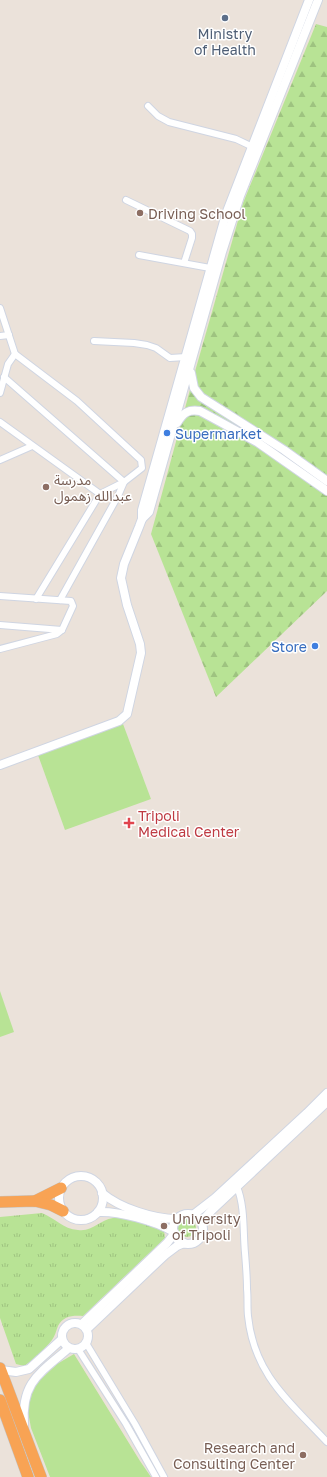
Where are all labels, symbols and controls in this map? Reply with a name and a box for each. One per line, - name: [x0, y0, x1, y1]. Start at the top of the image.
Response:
- marker: Ministry of Health: [220, 13, 230, 23]
- place label: Ministry of Health: [194, 25, 256, 58]
- place label: Driving School: [148, 205, 246, 222]
- marker: Driving School: [135, 208, 145, 218]
- place label: Supermarket: [175, 425, 262, 442]
- marker: Supermarket: [162, 428, 172, 438]
- place label: مدرسة عبدالله زهمول: [54, 471, 132, 505]
- marker: مدرسة عبدالله زهمول: [41, 482, 51, 492]
- place label: Store: [271, 638, 307, 655]
- marker: Store: [310, 641, 320, 651]
- place label: Tripoli Medical Center: [138, 807, 240, 840]
- marker: Tripoli Medical Center: [123, 817, 135, 829]
- place label: University of Tripoli: [172, 1210, 241, 1243]
- marker: University of Tripoli: [159, 1221, 169, 1231]
- place label: Research and Consulting Center: [173, 1439, 296, 1472]
- marker: Research and Consulting Center: [298, 1450, 308, 1460]

